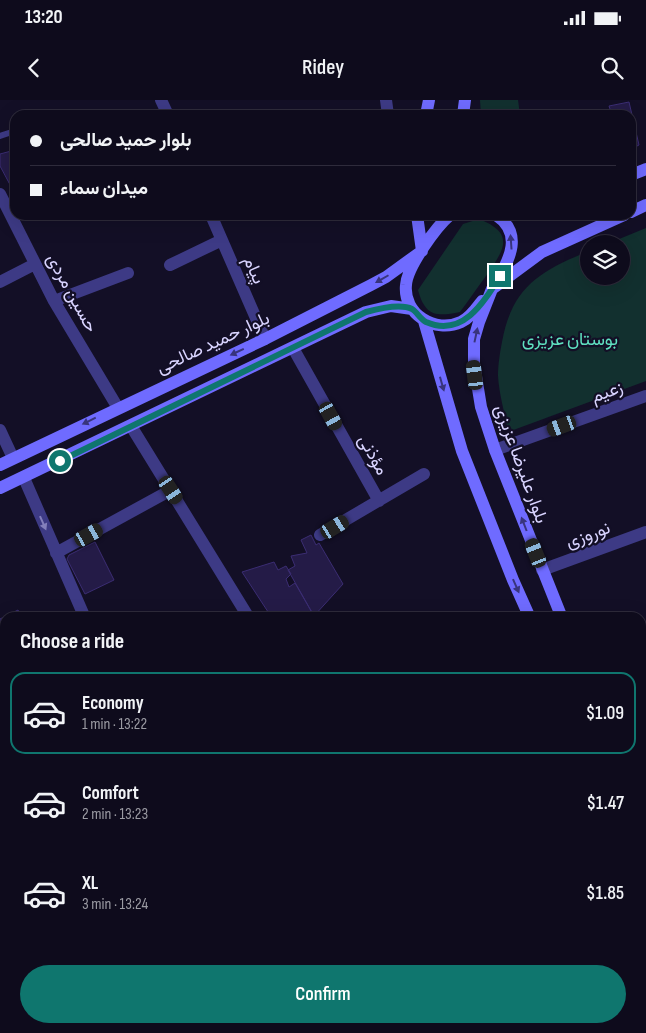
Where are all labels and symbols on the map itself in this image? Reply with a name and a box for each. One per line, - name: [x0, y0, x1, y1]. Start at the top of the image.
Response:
- one-way arrow: [506, 234, 514, 250]
- street label: حسین مردی: [42, 250, 102, 336]
- street label: پیام: [238, 253, 269, 288]
- route end: [489, 265, 511, 287]
- one-way arrow: [374, 275, 389, 283]
- street label: بلوار حمید صالحی: [153, 308, 273, 378]
- one-way arrow: [472, 327, 480, 342]
- park label: بوستان عزیزی: [522, 329, 618, 350]
- one-way arrow: [229, 348, 244, 356]
- car: [465, 359, 484, 391]
- one-way arrow: [439, 377, 447, 392]
- street label: زعیم: [588, 377, 626, 408]
- car: [317, 399, 344, 433]
- street label: بلوار علیرضا عزیزی: [490, 402, 552, 526]
- car: [545, 414, 578, 438]
- one-way arrow: [82, 417, 97, 425]
- street label: مؤذنی: [353, 431, 393, 479]
- route start: [49, 450, 71, 472]
- car: [156, 473, 185, 507]
- car: [318, 513, 351, 541]
- one-way arrow: [40, 516, 48, 530]
- one-way arrow: [520, 516, 528, 531]
- street label: نوروزی: [563, 517, 613, 553]
- car: [72, 521, 105, 549]
- car: [523, 536, 548, 570]
- one-way arrow: [512, 579, 520, 593]

